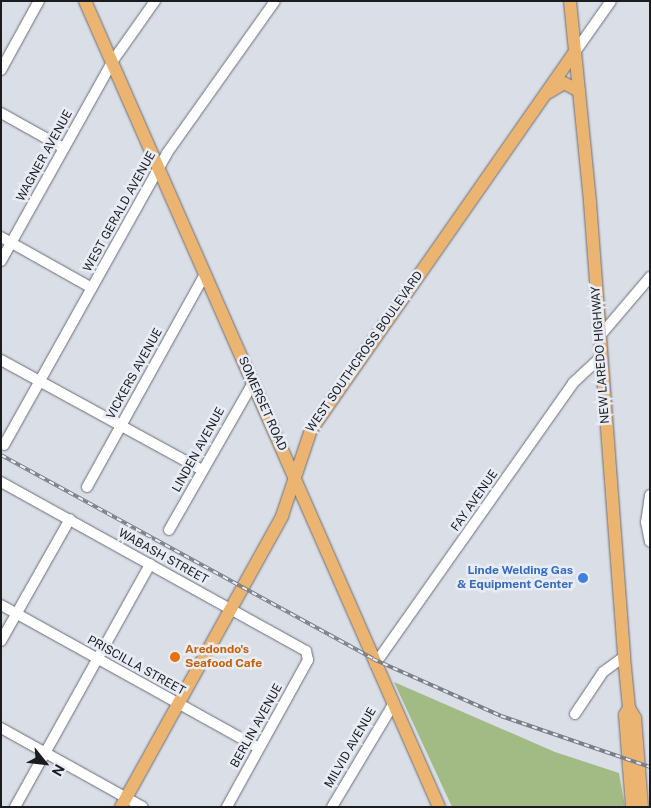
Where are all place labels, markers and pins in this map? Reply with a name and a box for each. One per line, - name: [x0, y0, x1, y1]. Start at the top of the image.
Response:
- place label: Linde Welding Gas & Equipment Center: [457, 564, 573, 592]
- marker: Linde Welding Gas & Equipment Center: [577, 572, 589, 584]
- place label: Aredondo's Seafood Cafe: [185, 643, 262, 671]
- marker: Aredondo's Seafood Cafe: [169, 651, 181, 663]

